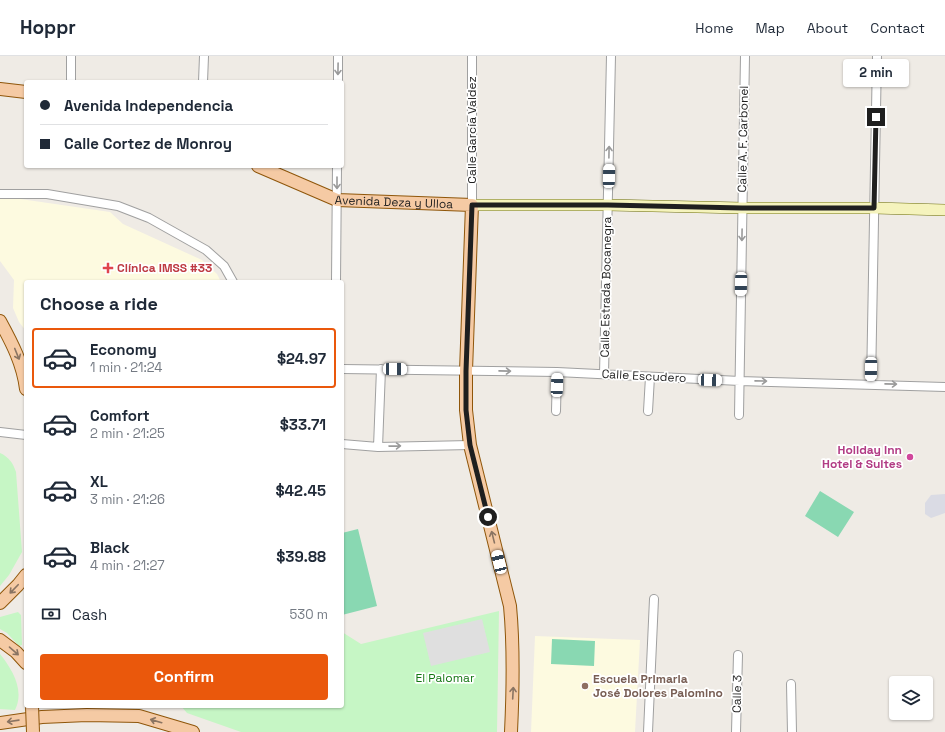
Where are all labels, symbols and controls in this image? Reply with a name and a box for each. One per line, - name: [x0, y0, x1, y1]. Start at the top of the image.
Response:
- text: Hoppr: [20, 15, 76, 40]
- text: Home: [695, 19, 733, 37]
- text: Map: [755, 19, 785, 37]
- text: About: [807, 19, 848, 37]
- text: Contact: [870, 19, 925, 37]
- callout: 2 min: [843, 59, 909, 87]
- one-way arrow: [334, 62, 342, 75]
- text: 2 min: [859, 64, 893, 81]
- street label: Calle García Valdez: [464, 76, 480, 184]
- street label: Calle A. F. Carbonel: [734, 85, 752, 193]
- text: Avenida Independencia: [64, 96, 233, 115]
- route end: [867, 108, 885, 126]
- text: Calle Cortez de Monroy: [64, 134, 232, 153]
- one-way arrow: [605, 146, 613, 159]
- car: [603, 164, 615, 188]
- one-way arrow: [333, 176, 341, 189]
- street label: Avenida Deza y Ulloa: [334, 192, 454, 212]
- street label: Calle Estrada Bocanegra: [597, 216, 615, 357]
- one-way arrow: [738, 228, 746, 241]
- place label: Clínica IMSS #33: [117, 260, 212, 276]
- marker: Clínica IMSS #33: [102, 262, 114, 274]
- car: [735, 272, 747, 296]
- text: Choose a ride: [40, 292, 158, 315]
- icon: car: [42, 340, 78, 376]
- text: Economy: [90, 340, 157, 359]
- one-way arrow: [13, 347, 21, 359]
- text: $24.97: [277, 349, 326, 368]
- car: [865, 357, 877, 381]
- text: 1 min · 21:24: [90, 359, 162, 376]
- car: [383, 363, 407, 375]
- street label: Calle Escudero: [601, 366, 687, 386]
- one-way arrow: [498, 367, 511, 375]
- car: [551, 373, 563, 397]
- car: [698, 374, 722, 386]
- one-way arrow: [754, 378, 767, 385]
- one-way arrow: [884, 381, 897, 388]
- icon: car: [42, 406, 78, 442]
- text: Comfort: [90, 406, 150, 425]
- text: $33.71: [280, 415, 326, 434]
- text: 2 min · 21:25: [90, 425, 165, 442]
- place label: Holiday Inn Hotel & Suites: [822, 442, 902, 472]
- one-way arrow: [388, 443, 401, 450]
- marker: Holiday Inn Hotel & Suites: [905, 452, 915, 462]
- icon: car: [42, 472, 78, 508]
- text: XL: [90, 472, 108, 491]
- text: $42.45: [275, 481, 326, 500]
- text: 3 min · 21:26: [90, 491, 165, 508]
- route start: [479, 508, 497, 526]
- one-way arrow: [489, 531, 496, 544]
- icon: car: [42, 538, 78, 574]
- text: Black: [90, 538, 130, 557]
- text: $39.88: [276, 547, 326, 566]
- car: [490, 549, 508, 575]
- text: 4 min · 21:27: [90, 557, 165, 574]
- one-way arrow: [9, 584, 19, 594]
- icon: cash: [40, 603, 62, 625]
- text: Cash: [72, 605, 107, 624]
- text: 530 m: [290, 606, 328, 623]
- one-way arrow: [9, 646, 19, 655]
- button: Confirm: [40, 654, 328, 700]
- park label: El Palomar: [416, 670, 475, 686]
- place label: Escuela Primaria José Dolores Palomino: [593, 671, 723, 701]
- street label: Calle 3: [729, 675, 745, 713]
- map controls: [889, 676, 933, 720]
- button: layers: [889, 676, 933, 720]
- marker: Escuela Primaria José Dolores Palomino: [580, 681, 590, 691]
- one-way arrow: [509, 687, 517, 700]
- one-way arrow: [7, 717, 20, 725]
- one-way arrow: [149, 717, 162, 724]

